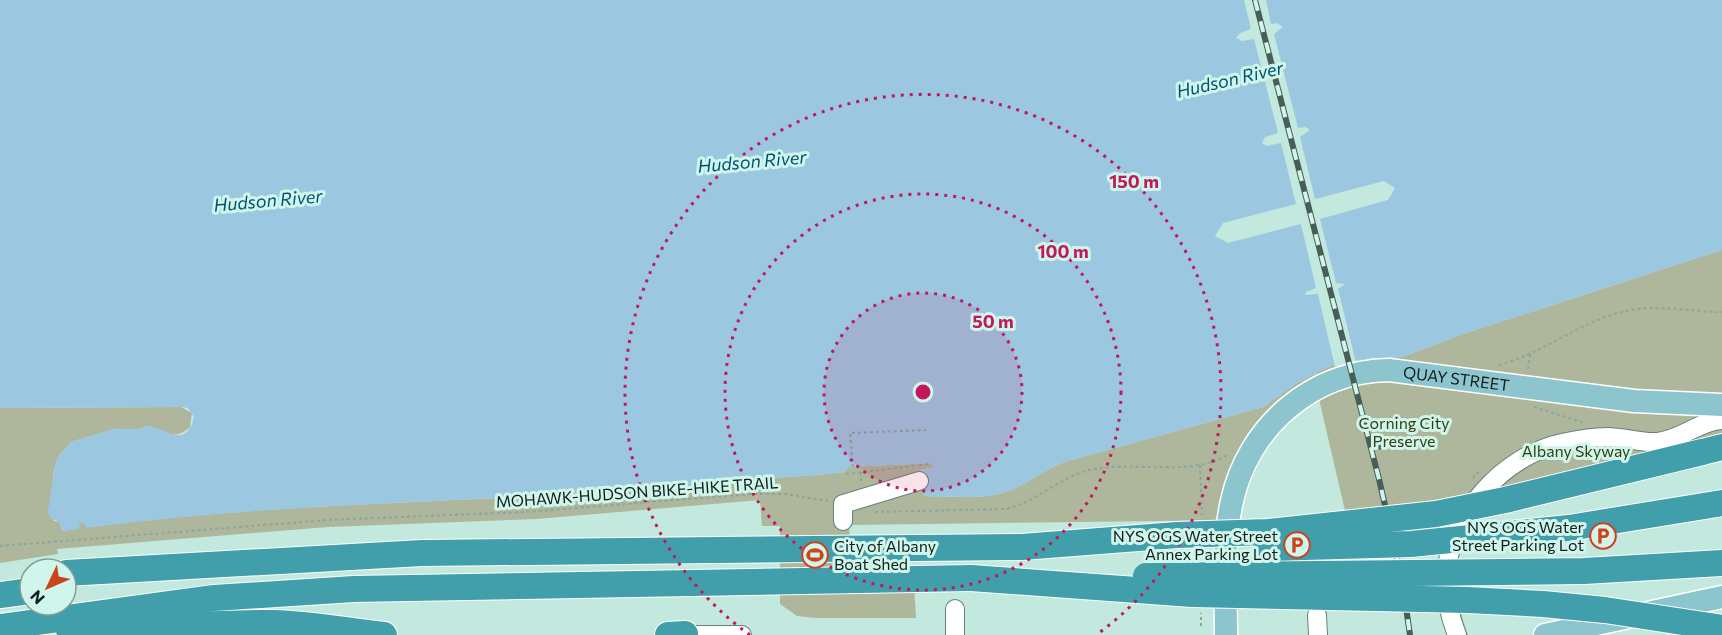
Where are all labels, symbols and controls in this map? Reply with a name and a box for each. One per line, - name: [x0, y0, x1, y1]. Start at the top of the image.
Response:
- water label: Hudson River: [1174, 56, 1286, 102]
- water label: Hudson River: [697, 145, 808, 177]
- text: 150 m: [1109, 170, 1159, 192]
- water label: Hudson River: [213, 184, 324, 216]
- text: 100 m: [1037, 240, 1089, 262]
- text: 50 m: [972, 310, 1014, 332]
- street label: QUAY STREET: [1402, 362, 1511, 394]
- centre of rings: [913, 382, 933, 402]
- park label: Corning City Preserve: [1358, 413, 1450, 450]
- park label: Albany Skyway: [1522, 441, 1630, 460]
- street label: MOHAWK-HUDSON BIKE-HIKE TRAIL: [495, 472, 779, 511]
- place label: NYS OGS Water Street Parking Lot: [1452, 517, 1585, 554]
- parking icon: NYS OGS Water Street Parking Lot: [1588, 521, 1618, 551]
- place label: NYS OGS Water Street Annex Parking Lot: [1113, 526, 1278, 563]
- parking icon: NYS OGS Water Street Annex Parking Lot: [1282, 530, 1312, 560]
- place label: City of Albany Boat Shed: [834, 536, 936, 573]
- sports icon: City of Albany Boat Shed: [800, 540, 830, 570]
- north arrow: [18, 557, 78, 617]
- text: N: [26, 587, 48, 609]

